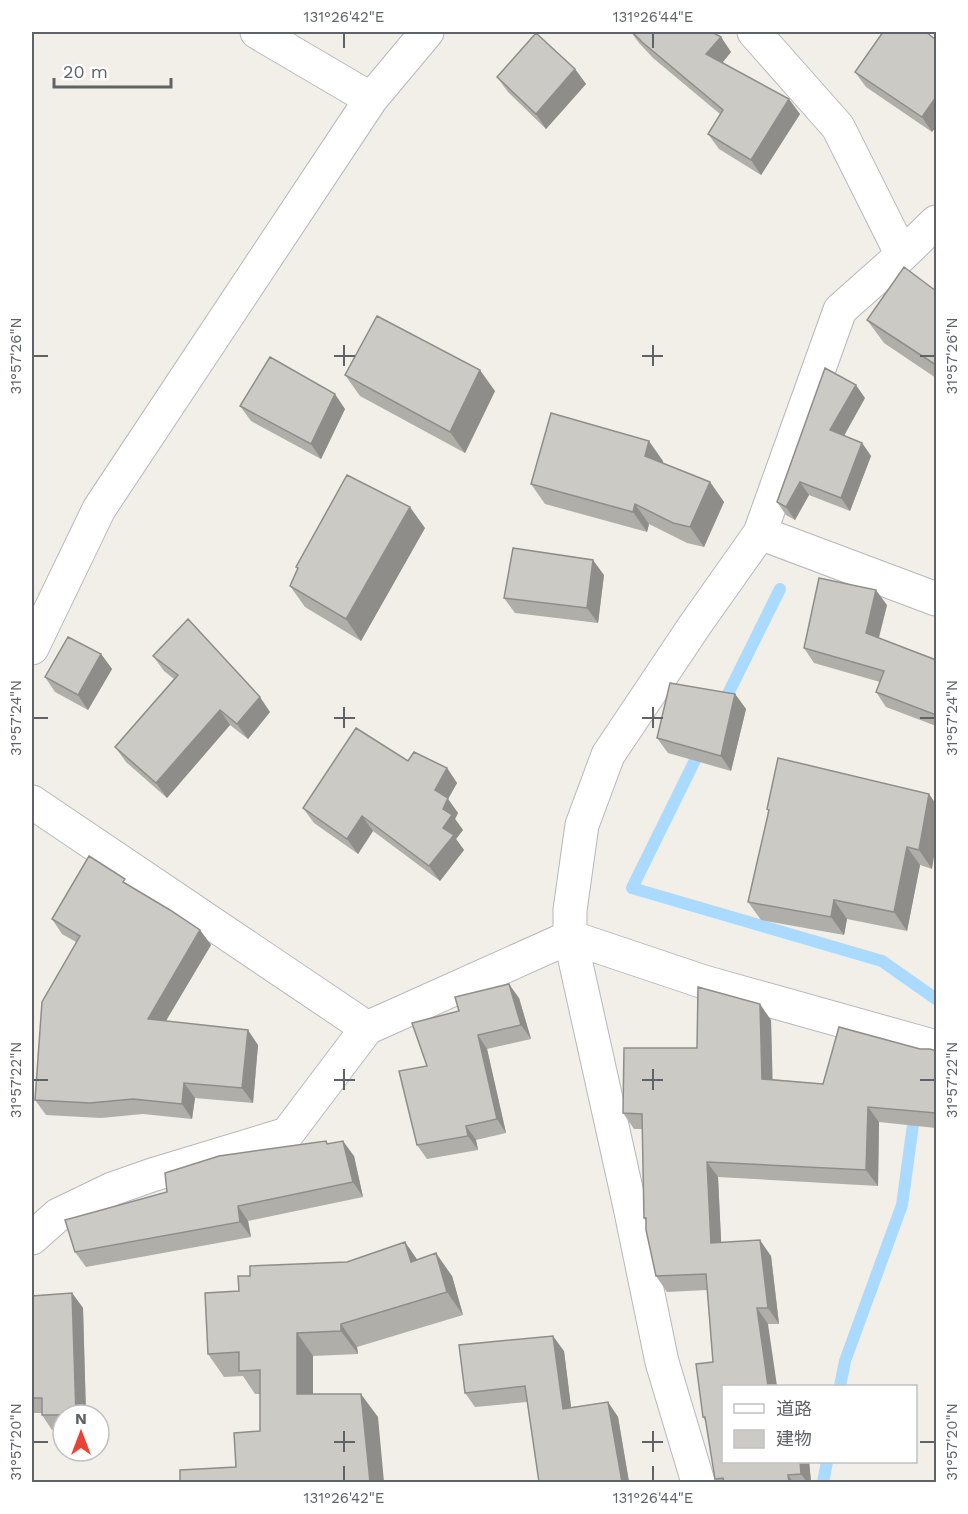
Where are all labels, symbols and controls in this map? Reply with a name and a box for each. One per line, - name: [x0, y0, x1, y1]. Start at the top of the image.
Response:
- text: 131°26'42"E: [304, 8, 384, 26]
- text: 131°26'44"E: [613, 8, 693, 26]
- scale bar: [54, 51, 171, 89]
- text: 20 m: [63, 61, 108, 82]
- text: 31°57'26"N: [7, 317, 25, 395]
- text: 31°57'26"N: [943, 317, 961, 395]
- text: 31°57'24"N: [7, 680, 25, 756]
- text: 31°57'24"N: [943, 680, 961, 756]
- text: 31°57'22"N: [7, 1042, 25, 1118]
- text: 31°57'22"N: [943, 1042, 961, 1118]
- legend: [722, 1385, 917, 1463]
- text: 道路: [776, 1398, 812, 1419]
- text: 31°57'20"N: [7, 1403, 25, 1481]
- north arrow: [51, 1403, 111, 1463]
- text: 31°57'20"N: [943, 1403, 961, 1481]
- text: N: [75, 1409, 87, 1428]
- text: 建物: [776, 1428, 812, 1449]
- text: 131°26'42"E: [304, 1489, 384, 1507]
- text: 131°26'44"E: [613, 1489, 693, 1507]

